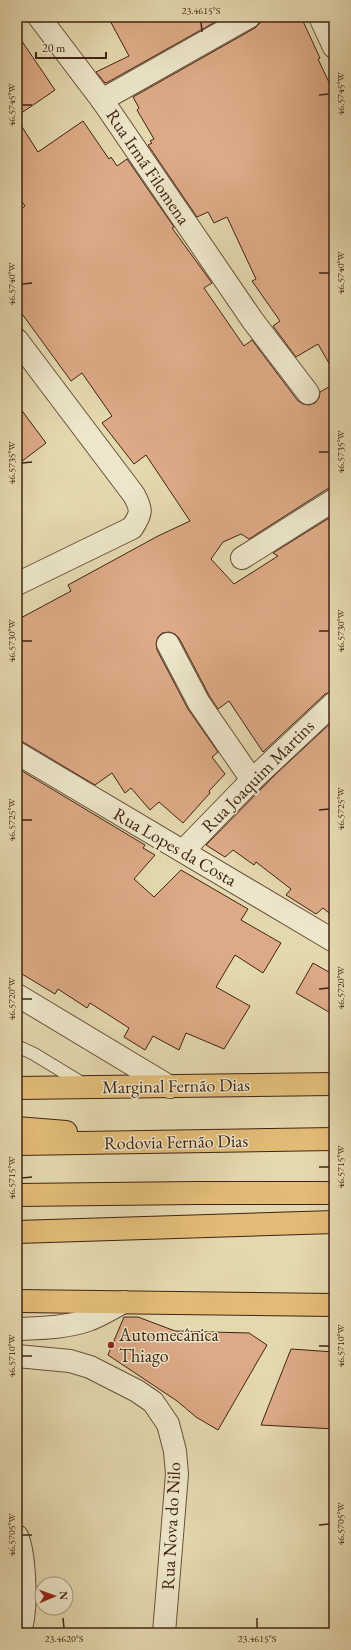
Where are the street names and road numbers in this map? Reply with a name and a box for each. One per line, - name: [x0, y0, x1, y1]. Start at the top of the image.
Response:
- street label: Rua Irmã Filomena: [101, 104, 196, 230]
- street label: Rua Joaquim Martins: [196, 714, 319, 837]
- street label: Rua Lopes da Costa: [110, 802, 242, 892]
- street label: Marginal Fernão Dias: [102, 1073, 250, 1098]
- street label: Rodovia Fernão Dias: [104, 1129, 249, 1154]
- street label: Rua Nova do Nilo: [156, 1461, 185, 1590]

